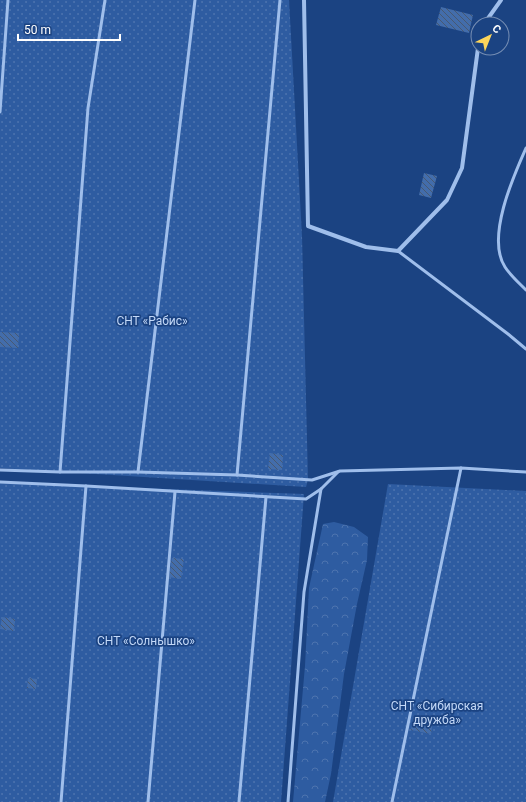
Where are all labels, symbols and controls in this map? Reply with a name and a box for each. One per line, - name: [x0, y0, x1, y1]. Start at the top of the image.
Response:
- scale bar: [18, 16, 120, 42]
- north arrow: [470, 16, 510, 56]
- text: С: [489, 22, 504, 36]
- text: 50 m: [24, 23, 51, 37]
- park label: СНТ «Рабис»: [116, 314, 188, 328]
- park label: СНТ «Солнышко»: [97, 634, 195, 648]
- park label: СНТ «Сибирская дружба»: [391, 699, 483, 727]

